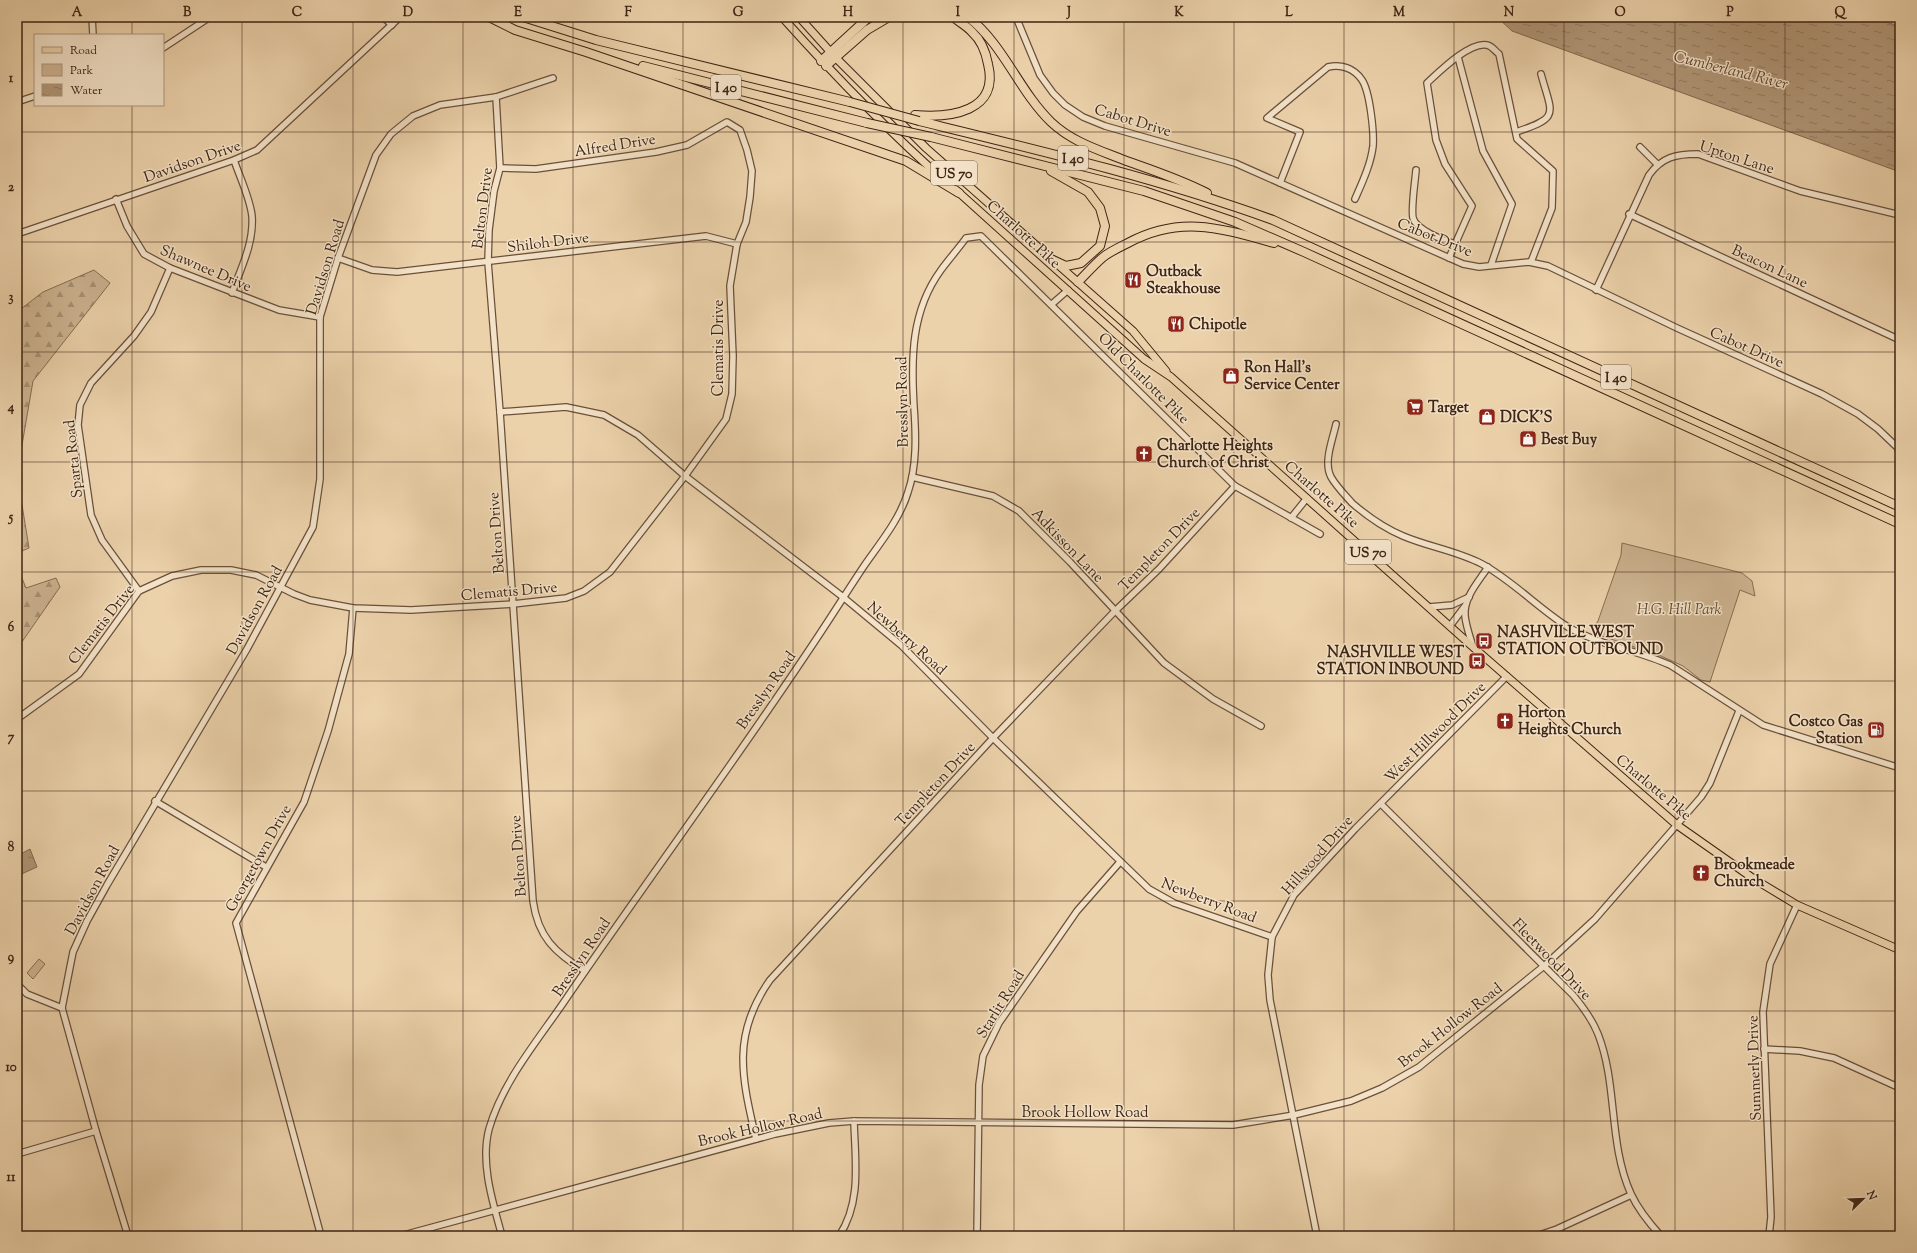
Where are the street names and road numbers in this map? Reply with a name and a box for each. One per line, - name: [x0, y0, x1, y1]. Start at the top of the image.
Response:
- road number: I 40: [711, 75, 741, 99]
- street label: Cabot Drive: [1092, 100, 1174, 143]
- street label: Alfred Drive: [573, 130, 657, 163]
- street label: Davidson Drive: [141, 136, 244, 189]
- street label: Upton Lane: [1696, 136, 1777, 180]
- road number: I 40: [1058, 146, 1088, 170]
- road number: US 70: [931, 161, 977, 185]
- street label: Belton Drive: [468, 166, 499, 250]
- street label: Charlotte Pike: [981, 196, 1065, 274]
- street label: Cabot Drive: [1394, 214, 1475, 263]
- street label: Davidson Road: [302, 217, 351, 318]
- street label: Shiloh Drive: [506, 228, 590, 259]
- street label: Shawnee Drive: [156, 241, 254, 298]
- street label: Beacon Lane: [1728, 241, 1811, 294]
- street label: Clematis Drive: [709, 300, 730, 396]
- street label: Cabot Drive: [1706, 323, 1787, 374]
- street label: Old Charlotte Pike: [1092, 329, 1193, 430]
- street label: Bresslyn Road: [892, 356, 915, 448]
- road number: I 40: [1601, 365, 1631, 389]
- street label: Sparta Road: [60, 418, 89, 499]
- street label: Charlotte Pike: [1279, 457, 1363, 534]
- street label: Belton Drive: [484, 491, 511, 574]
- street label: Templeton Drive: [1115, 503, 1206, 597]
- street label: Adkisson Lane: [1026, 504, 1108, 588]
- road number: US 70: [1345, 540, 1391, 564]
- street label: Davidson Road: [222, 562, 289, 659]
- street label: Clematis Drive: [460, 578, 558, 607]
- street label: Clematis Drive: [64, 580, 140, 670]
- street label: Newberry Road: [862, 598, 951, 681]
- street label: Bresslyn Road: [732, 647, 802, 734]
- street label: West Hillwood Drive: [1381, 678, 1491, 788]
- street label: Templeton Drive: [891, 738, 981, 832]
- street label: Charlotte Pike: [1611, 750, 1695, 826]
- street label: Georgetown Drive: [221, 801, 297, 916]
- street label: Hillwood Drive: [1278, 812, 1359, 900]
- street label: Belton Drive: [506, 814, 533, 897]
- street label: Davidson Road: [61, 842, 126, 939]
- street label: Newberry Road: [1158, 874, 1260, 929]
- street label: Bresslyn Road: [548, 914, 617, 1001]
- street label: Fleetwood Drive: [1506, 914, 1595, 1006]
- street label: Starlit Road: [972, 966, 1031, 1043]
- street label: Brook Hollow Road: [1394, 979, 1508, 1074]
- street label: Summerly Drive: [1743, 1015, 1768, 1121]
- street label: Brook Hollow Road: [1022, 1103, 1149, 1124]
- street label: Brook Hollow Road: [696, 1104, 825, 1153]

